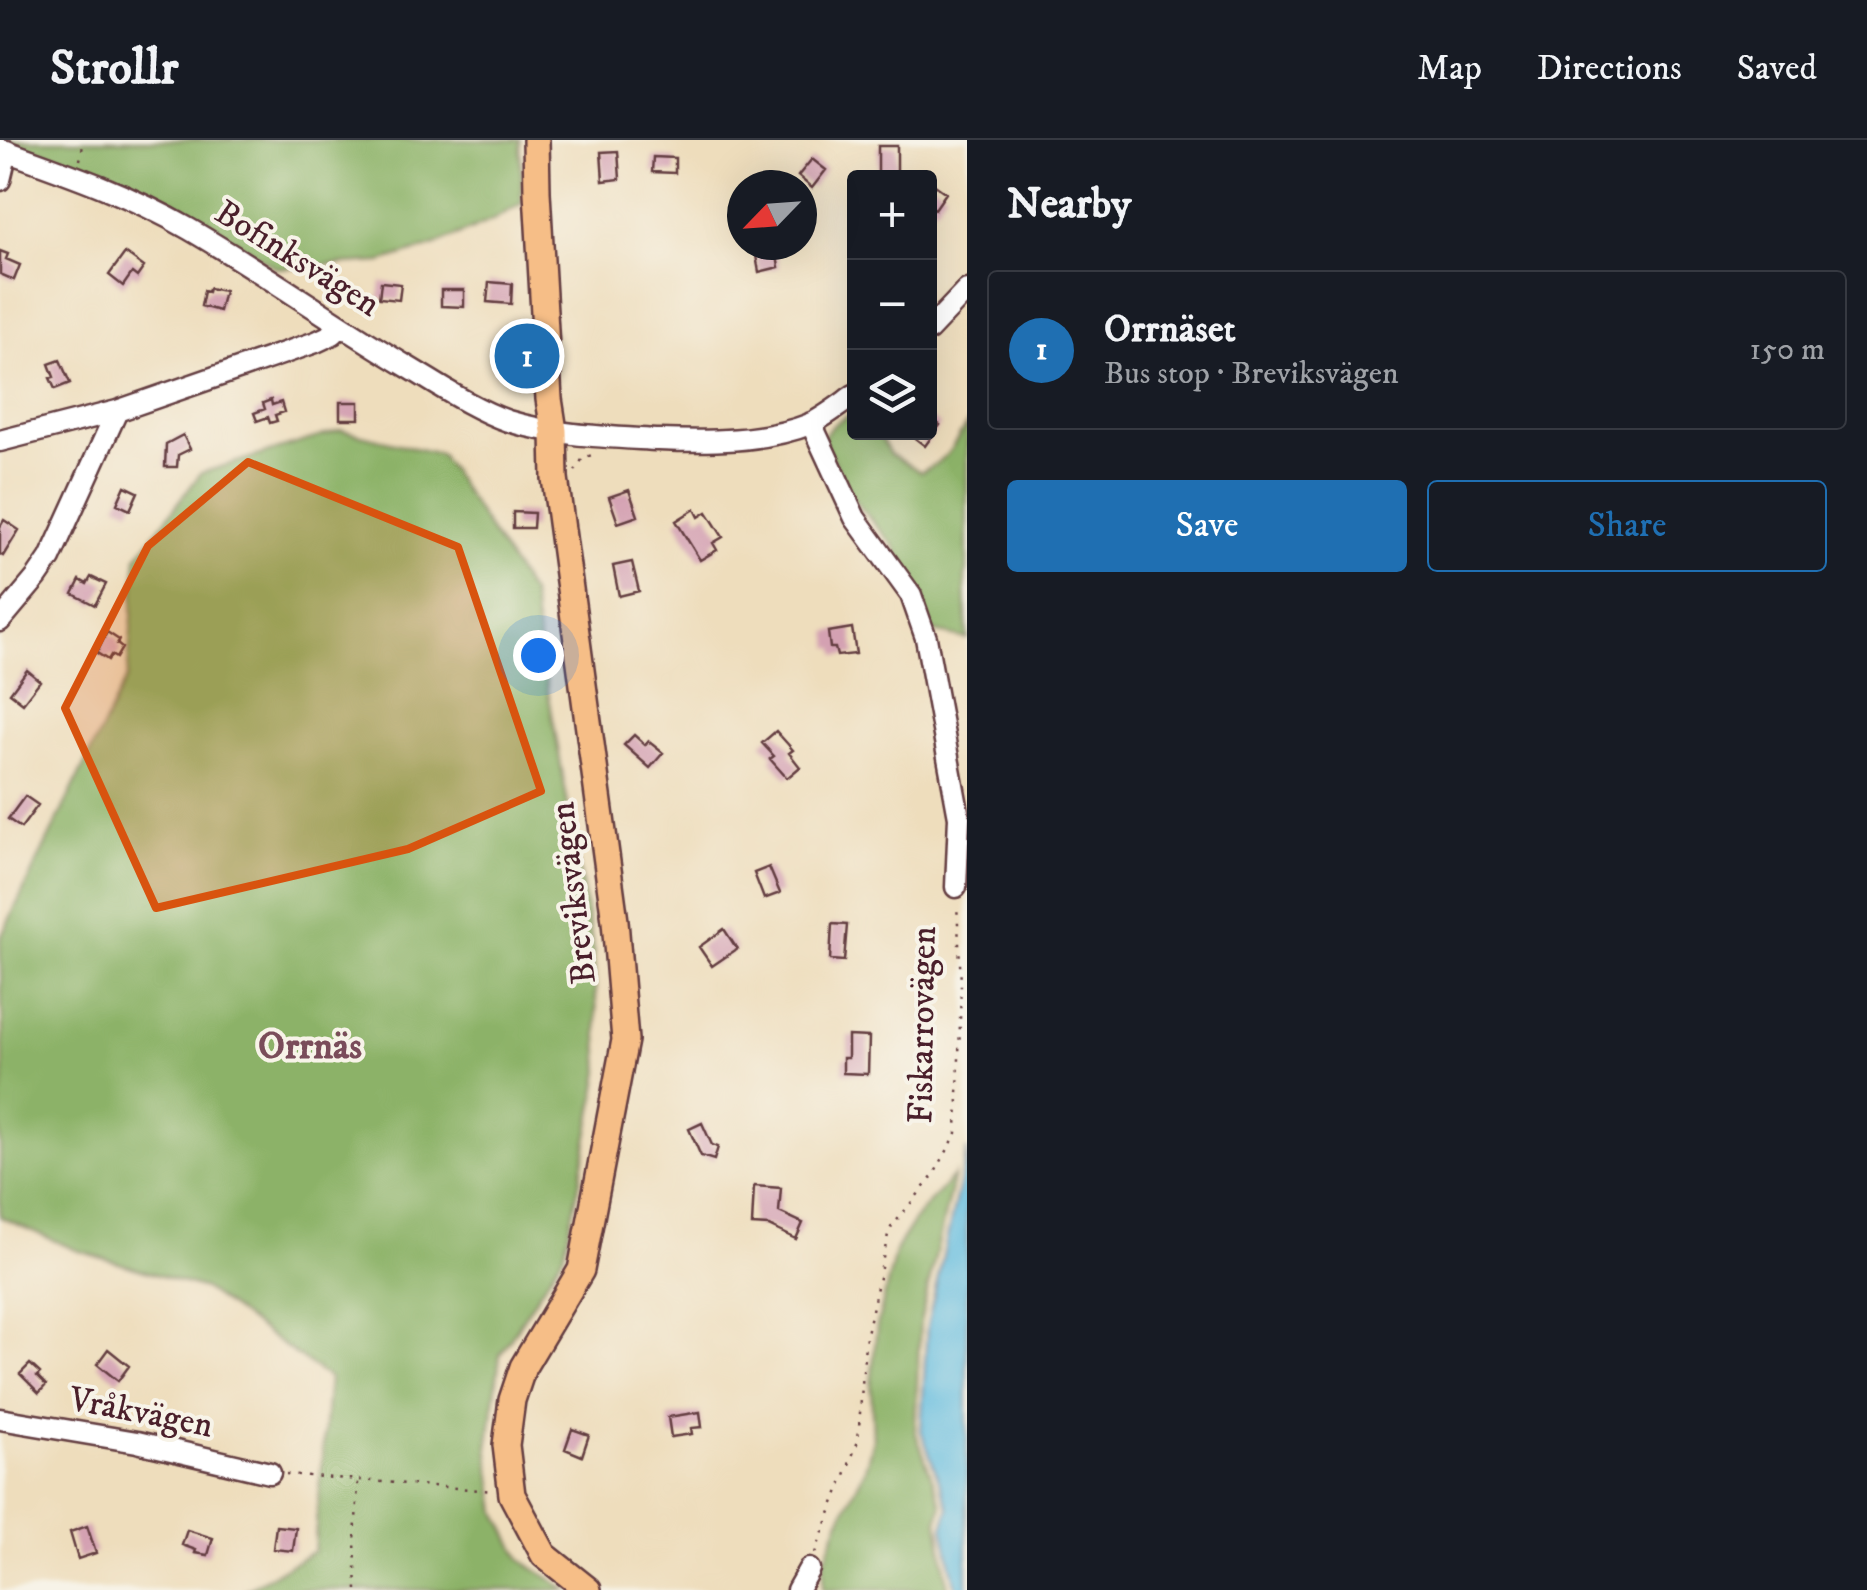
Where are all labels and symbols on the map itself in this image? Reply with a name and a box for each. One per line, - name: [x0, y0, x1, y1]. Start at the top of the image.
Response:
- north arrow: [727, 170, 817, 260]
- street label: Bofinksvägen: [206, 191, 388, 327]
- pin: 1: [494, 318, 560, 394]
- your location: [513, 630, 564, 681]
- street label: Breviksvägen: [541, 799, 607, 987]
- street label: Fiskarrovägen: [899, 926, 947, 1124]
- district label: Orrnäs: [258, 1023, 362, 1071]
- street label: Vråkvägen: [64, 1377, 217, 1448]

